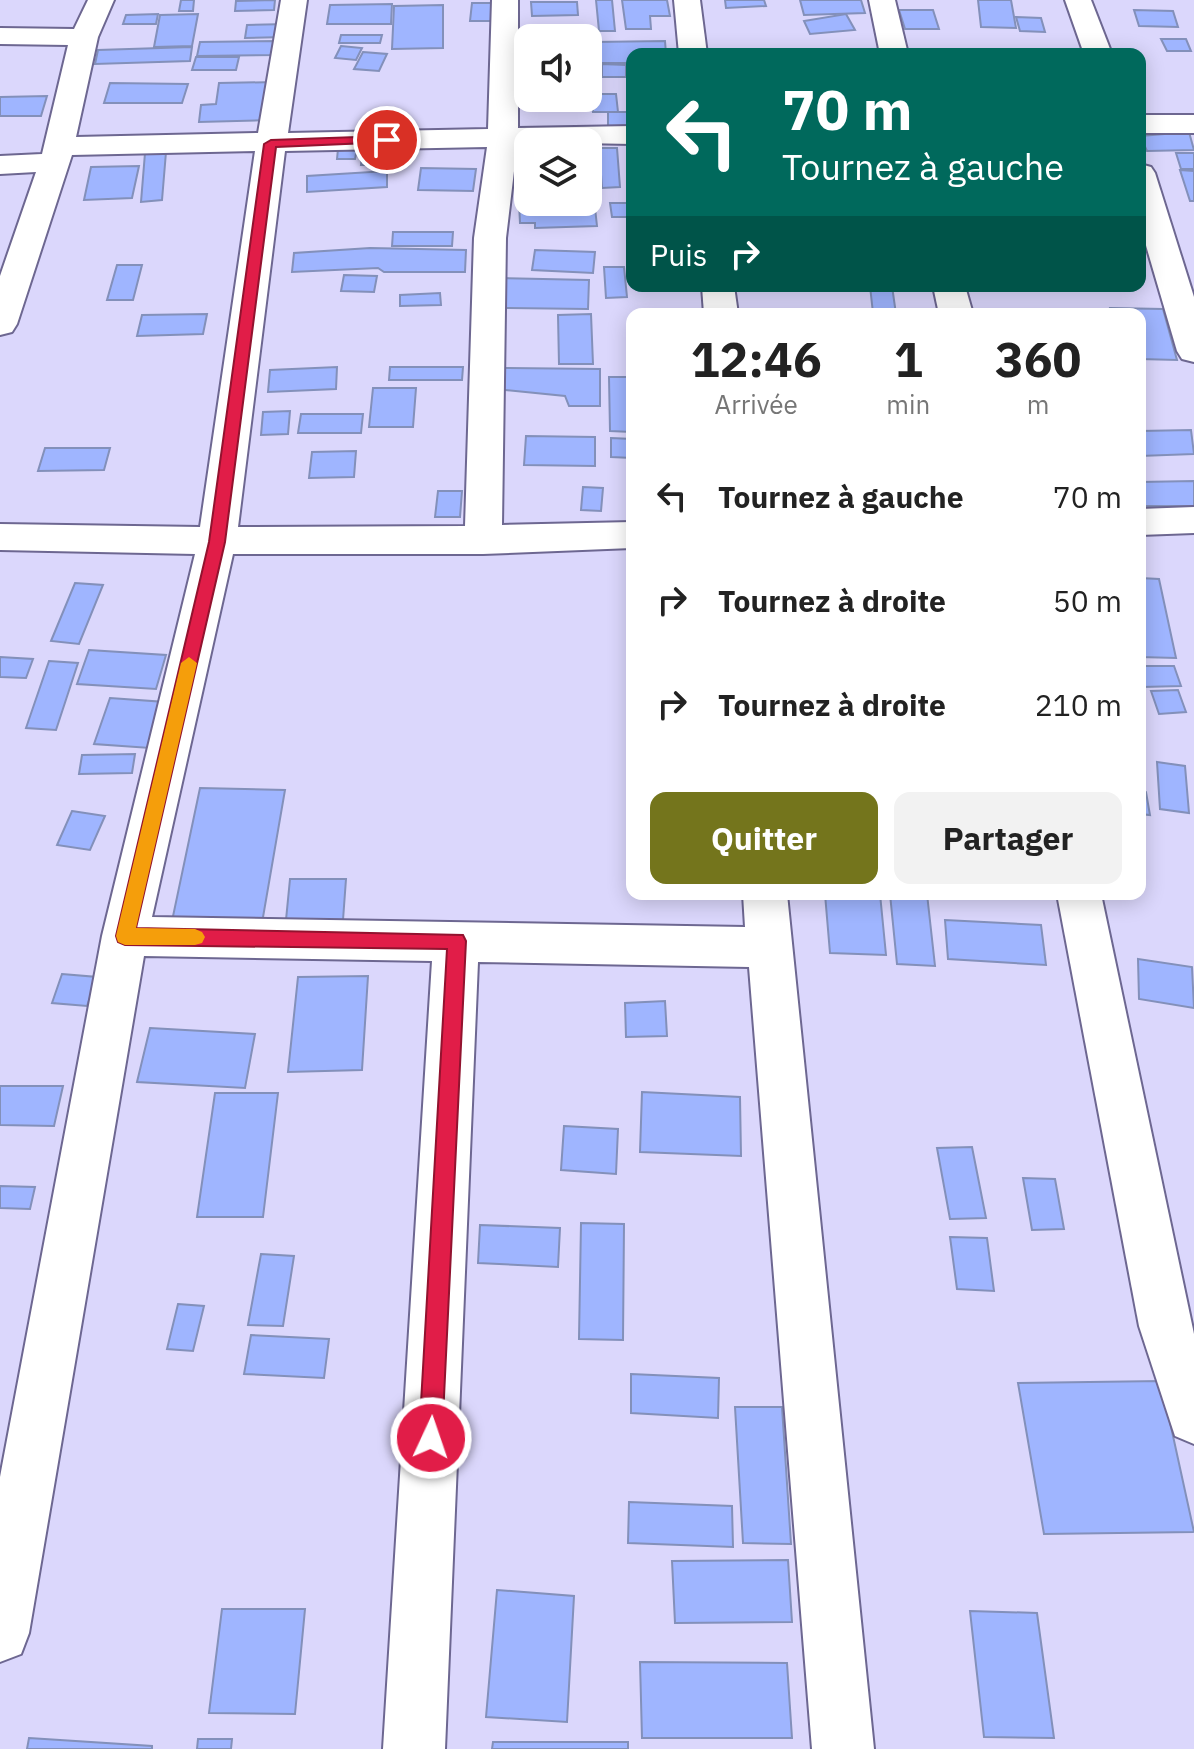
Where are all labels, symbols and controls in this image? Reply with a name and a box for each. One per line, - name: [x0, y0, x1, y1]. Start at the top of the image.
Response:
- map controls: [514, 24, 602, 216]
- button: sound: [514, 24, 602, 112]
- text: 70 m: [782, 73, 912, 145]
- icon: left: [650, 80, 754, 184]
- pin: [353, 106, 421, 174]
- icon: arrive: [365, 118, 409, 162]
- button: layers: [514, 128, 602, 216]
- text: Tournez à gauche: [782, 143, 1064, 190]
- icon: right: [723, 232, 767, 276]
- text: Puis: [650, 235, 707, 274]
- text: 12:46: [691, 328, 822, 390]
- text: 1: [894, 328, 923, 390]
- text: 360: [995, 328, 1081, 390]
- text: Arrivée: [714, 387, 798, 421]
- text: min: [886, 387, 930, 421]
- text: m: [1027, 387, 1049, 421]
- icon: left: [650, 474, 694, 518]
- text: Tournez à gauche: [718, 477, 964, 516]
- text: 70 m: [1053, 477, 1122, 516]
- icon: right: [650, 578, 694, 622]
- text: Tournez à droite: [718, 581, 946, 620]
- text: 50 m: [1053, 581, 1122, 620]
- icon: right: [650, 682, 694, 726]
- text: Tournez à droite: [718, 685, 946, 724]
- text: 210 m: [1035, 685, 1122, 724]
- button: Quitter: [650, 792, 878, 884]
- button: Partager: [894, 792, 1122, 884]
- position arrow: [389, 1396, 473, 1480]

